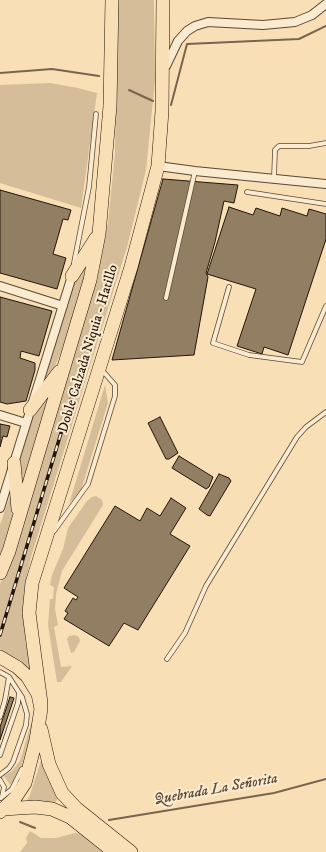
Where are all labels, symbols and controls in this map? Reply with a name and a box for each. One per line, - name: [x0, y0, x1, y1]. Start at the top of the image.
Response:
- street label: Doble Calzada Niquia - Hatillo: [55, 263, 123, 435]
- water label: Quebrada La Señorita: [153, 770, 279, 810]

